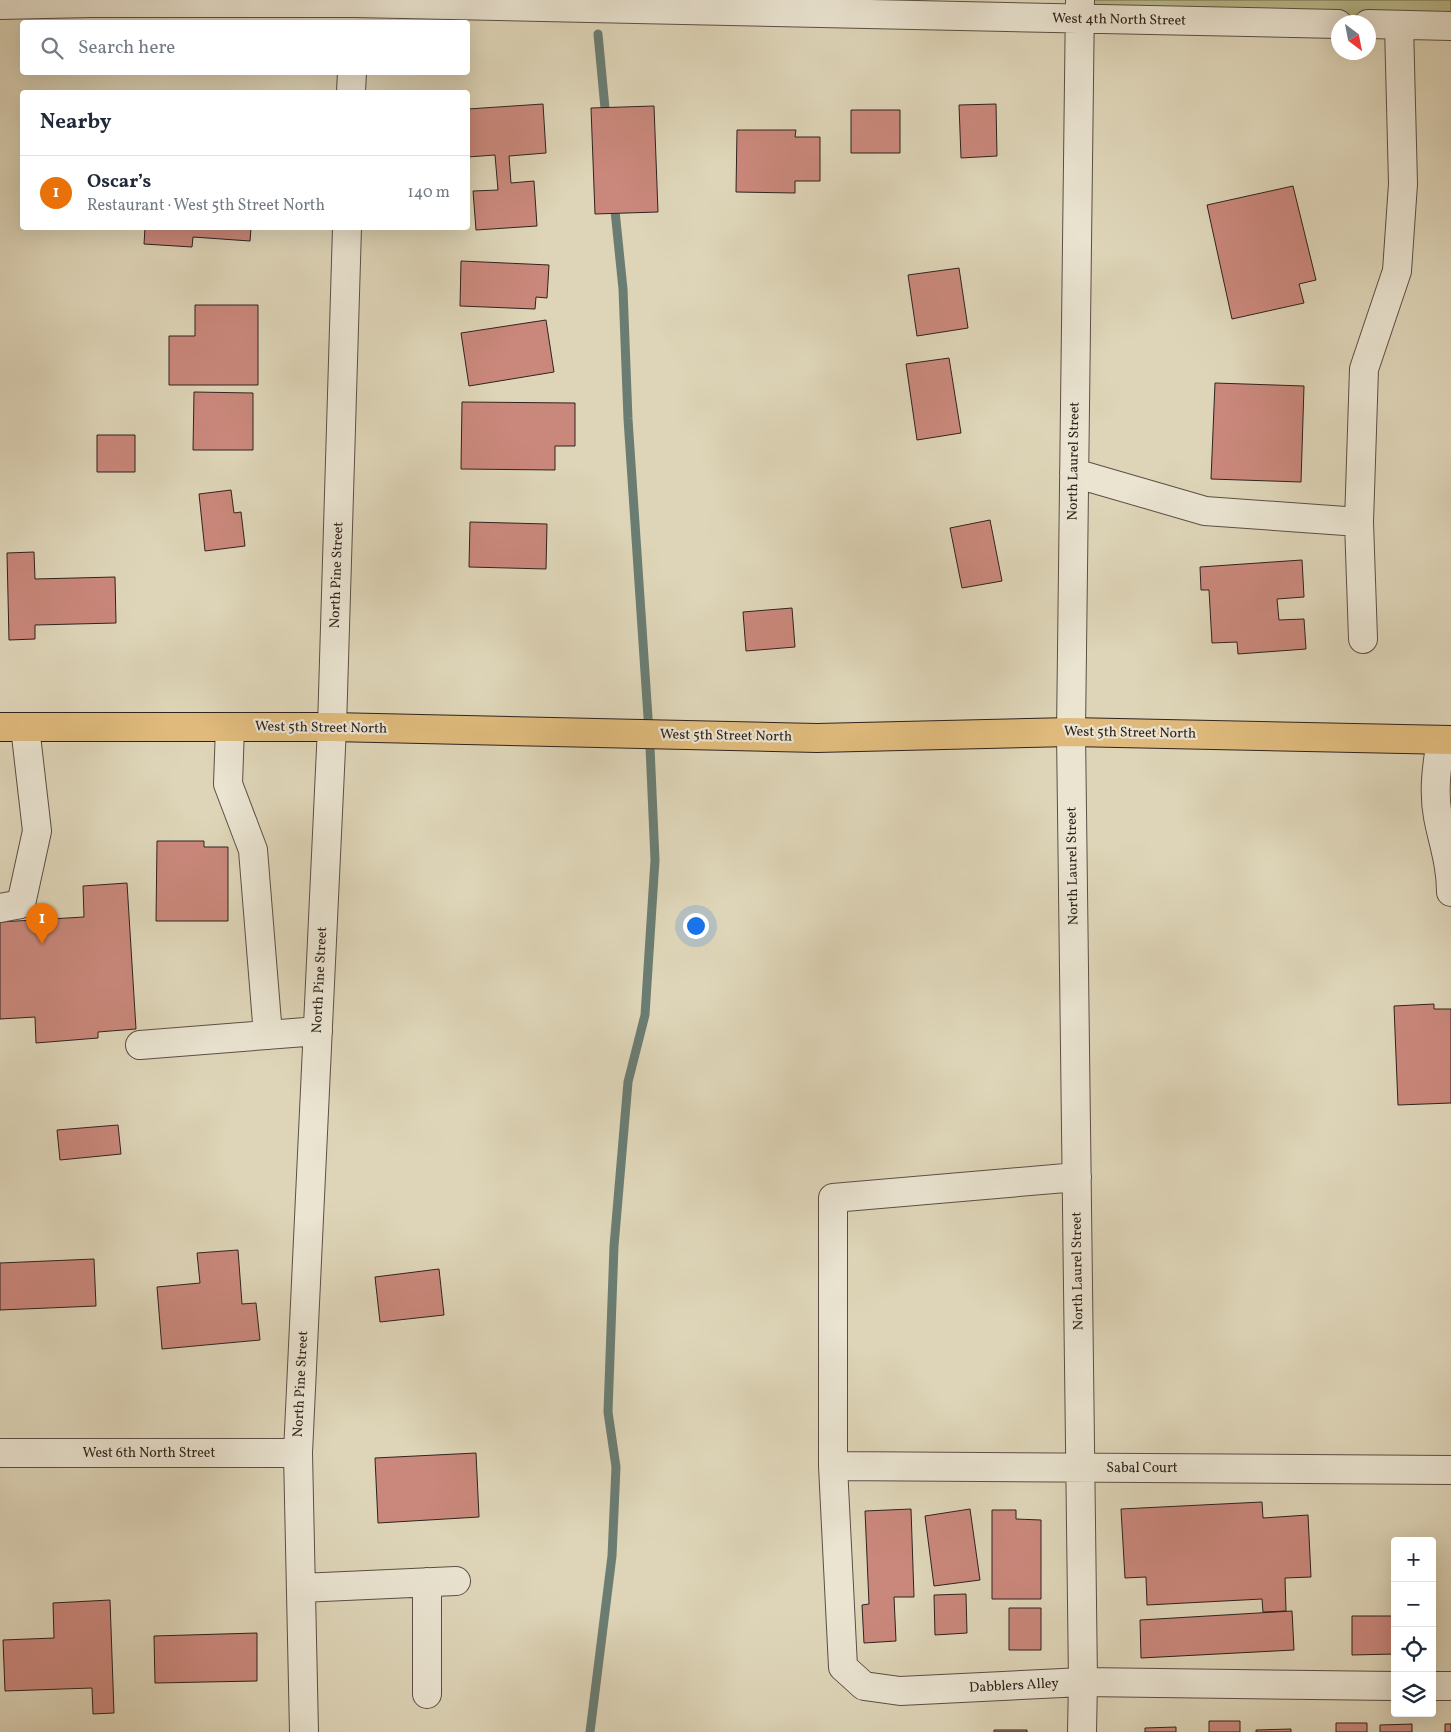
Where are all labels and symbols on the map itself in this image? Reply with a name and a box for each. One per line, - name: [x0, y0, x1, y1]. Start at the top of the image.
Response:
- street label: West 4th North Street: [1052, 9, 1186, 31]
- north arrow: [1331, 15, 1376, 60]
- street label: North Laurel Street: [1063, 401, 1085, 520]
- street label: North Pine Street: [326, 521, 348, 629]
- street label: West 5th Street North: [255, 717, 387, 739]
- street label: West 5th Street North: [1064, 722, 1196, 744]
- street label: West 5th Street North: [660, 725, 792, 747]
- street label: North Laurel Street: [1062, 806, 1084, 925]
- pin: 1: [26, 903, 58, 944]
- your location: [683, 913, 709, 939]
- street label: North Pine Street: [308, 926, 332, 1034]
- street label: North Laurel Street: [1067, 1211, 1089, 1330]
- street label: North Pine Street: [289, 1330, 313, 1438]
- street label: West 6th North Street: [83, 1444, 216, 1463]
- street label: Sabal Court: [1106, 1459, 1178, 1478]
- street label: Dabblers Alley: [969, 1674, 1060, 1698]

